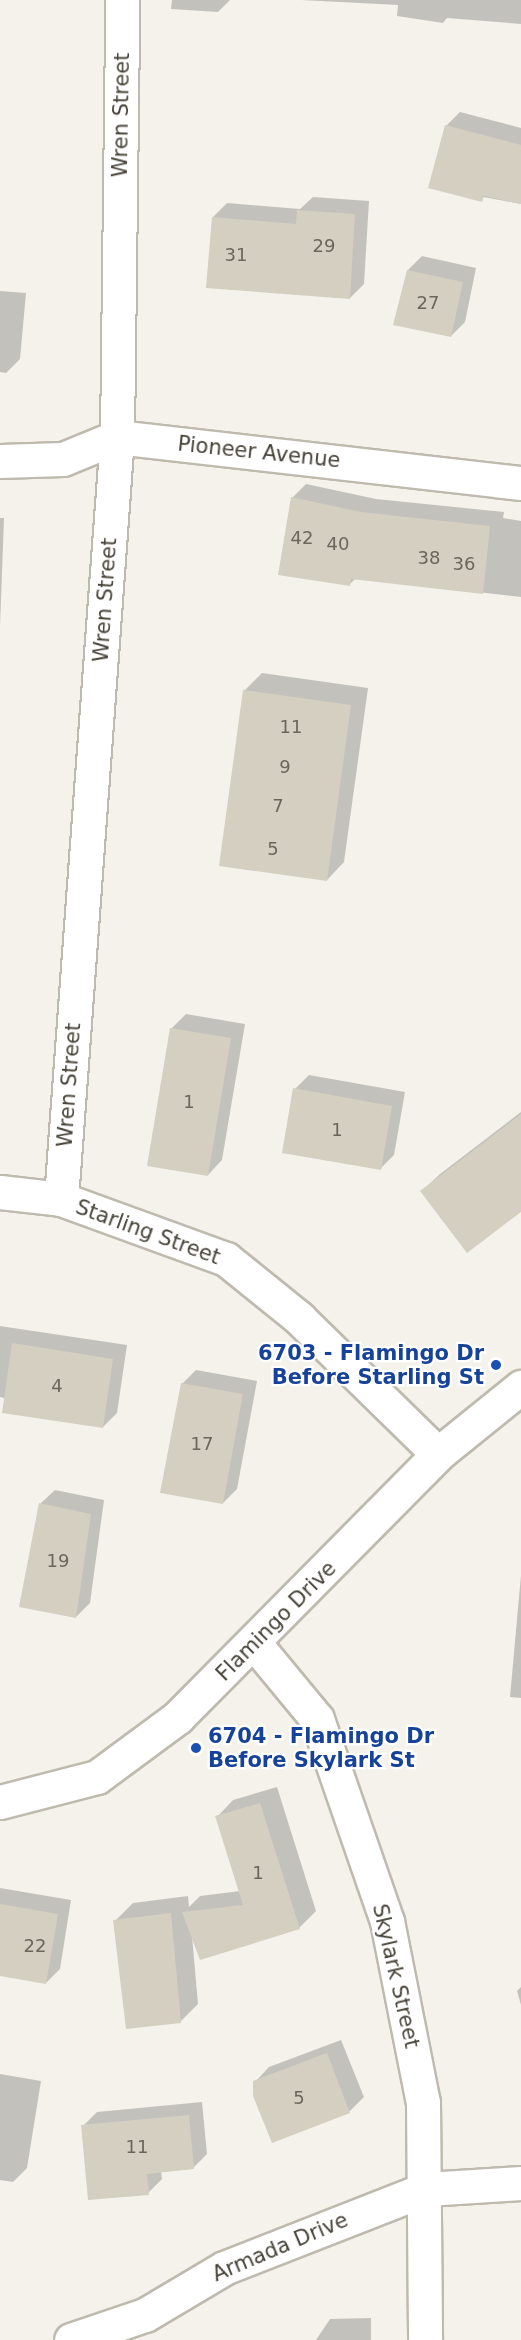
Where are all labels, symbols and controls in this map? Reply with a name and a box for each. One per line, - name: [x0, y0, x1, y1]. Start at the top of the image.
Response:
- street label: Wren Street: [107, 52, 135, 178]
- house number: 29: [313, 235, 335, 257]
- house number: 31: [225, 244, 247, 266]
- house number: 27: [417, 292, 439, 314]
- street label: Pioneer Avenue: [176, 431, 342, 473]
- house number: 42: [291, 527, 313, 549]
- house number: 40: [327, 533, 349, 555]
- street label: Wren Street: [88, 537, 122, 663]
- house number: 38: [418, 547, 440, 569]
- house number: 36: [453, 553, 475, 575]
- house number: 11: [280, 716, 302, 738]
- house number: 9: [279, 756, 291, 778]
- house number: 7: [272, 795, 284, 817]
- house number: 5: [267, 838, 279, 860]
- street label: Wren Street: [52, 1022, 86, 1148]
- house number: 1: [183, 1091, 195, 1113]
- house number: 1: [331, 1119, 343, 1141]
- street label: Starling Street: [72, 1194, 224, 1270]
- place label: 6703 - Flamingo Dr Before Starling St: [258, 1340, 484, 1390]
- marker: 6703 - Flamingo Dr Before Starling St: [489, 1358, 503, 1372]
- house number: 4: [51, 1375, 63, 1397]
- house number: 17: [191, 1433, 213, 1455]
- house number: 19: [47, 1550, 69, 1572]
- street label: Flamingo Drive: [211, 1556, 341, 1686]
- place label: 6704 - Flamingo Dr Before Skylark St: [208, 1723, 434, 1773]
- marker: 6704 - Flamingo Dr Before Skylark St: [189, 1741, 203, 1755]
- house number: 1: [252, 1862, 264, 1884]
- street label: Skylark Street: [367, 1901, 425, 2051]
- house number: 22: [24, 1935, 46, 1957]
- house number: 5: [293, 2087, 305, 2109]
- house number: 11: [126, 2136, 148, 2158]
- street label: Armada Drive: [208, 2207, 352, 2287]

